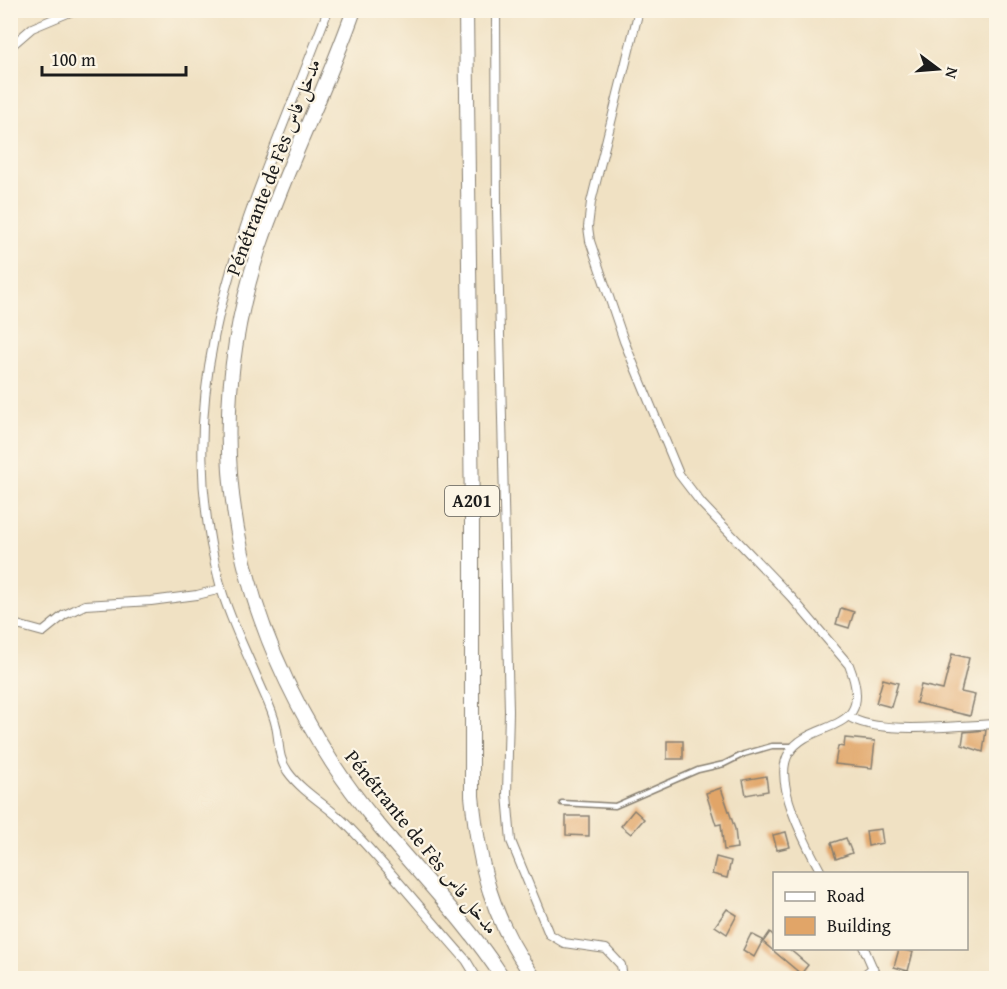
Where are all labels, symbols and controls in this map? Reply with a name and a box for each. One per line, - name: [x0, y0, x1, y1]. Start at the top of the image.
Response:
- scale bar: [42, 39, 186, 77]
- north arrow: [908, 39, 968, 99]
- text: 100 m: [51, 46, 96, 73]
- street label: Pénétrante de Fès مدخل فاس: [218, 54, 328, 280]
- text: N: [939, 65, 965, 82]
- road number: A201: [445, 486, 499, 516]
- street label: Pénétrante de Fès مدخل فاس: [338, 743, 506, 941]
- legend: [773, 872, 968, 950]
- text: Road: [827, 882, 865, 909]
- text: Building: [827, 912, 891, 939]

